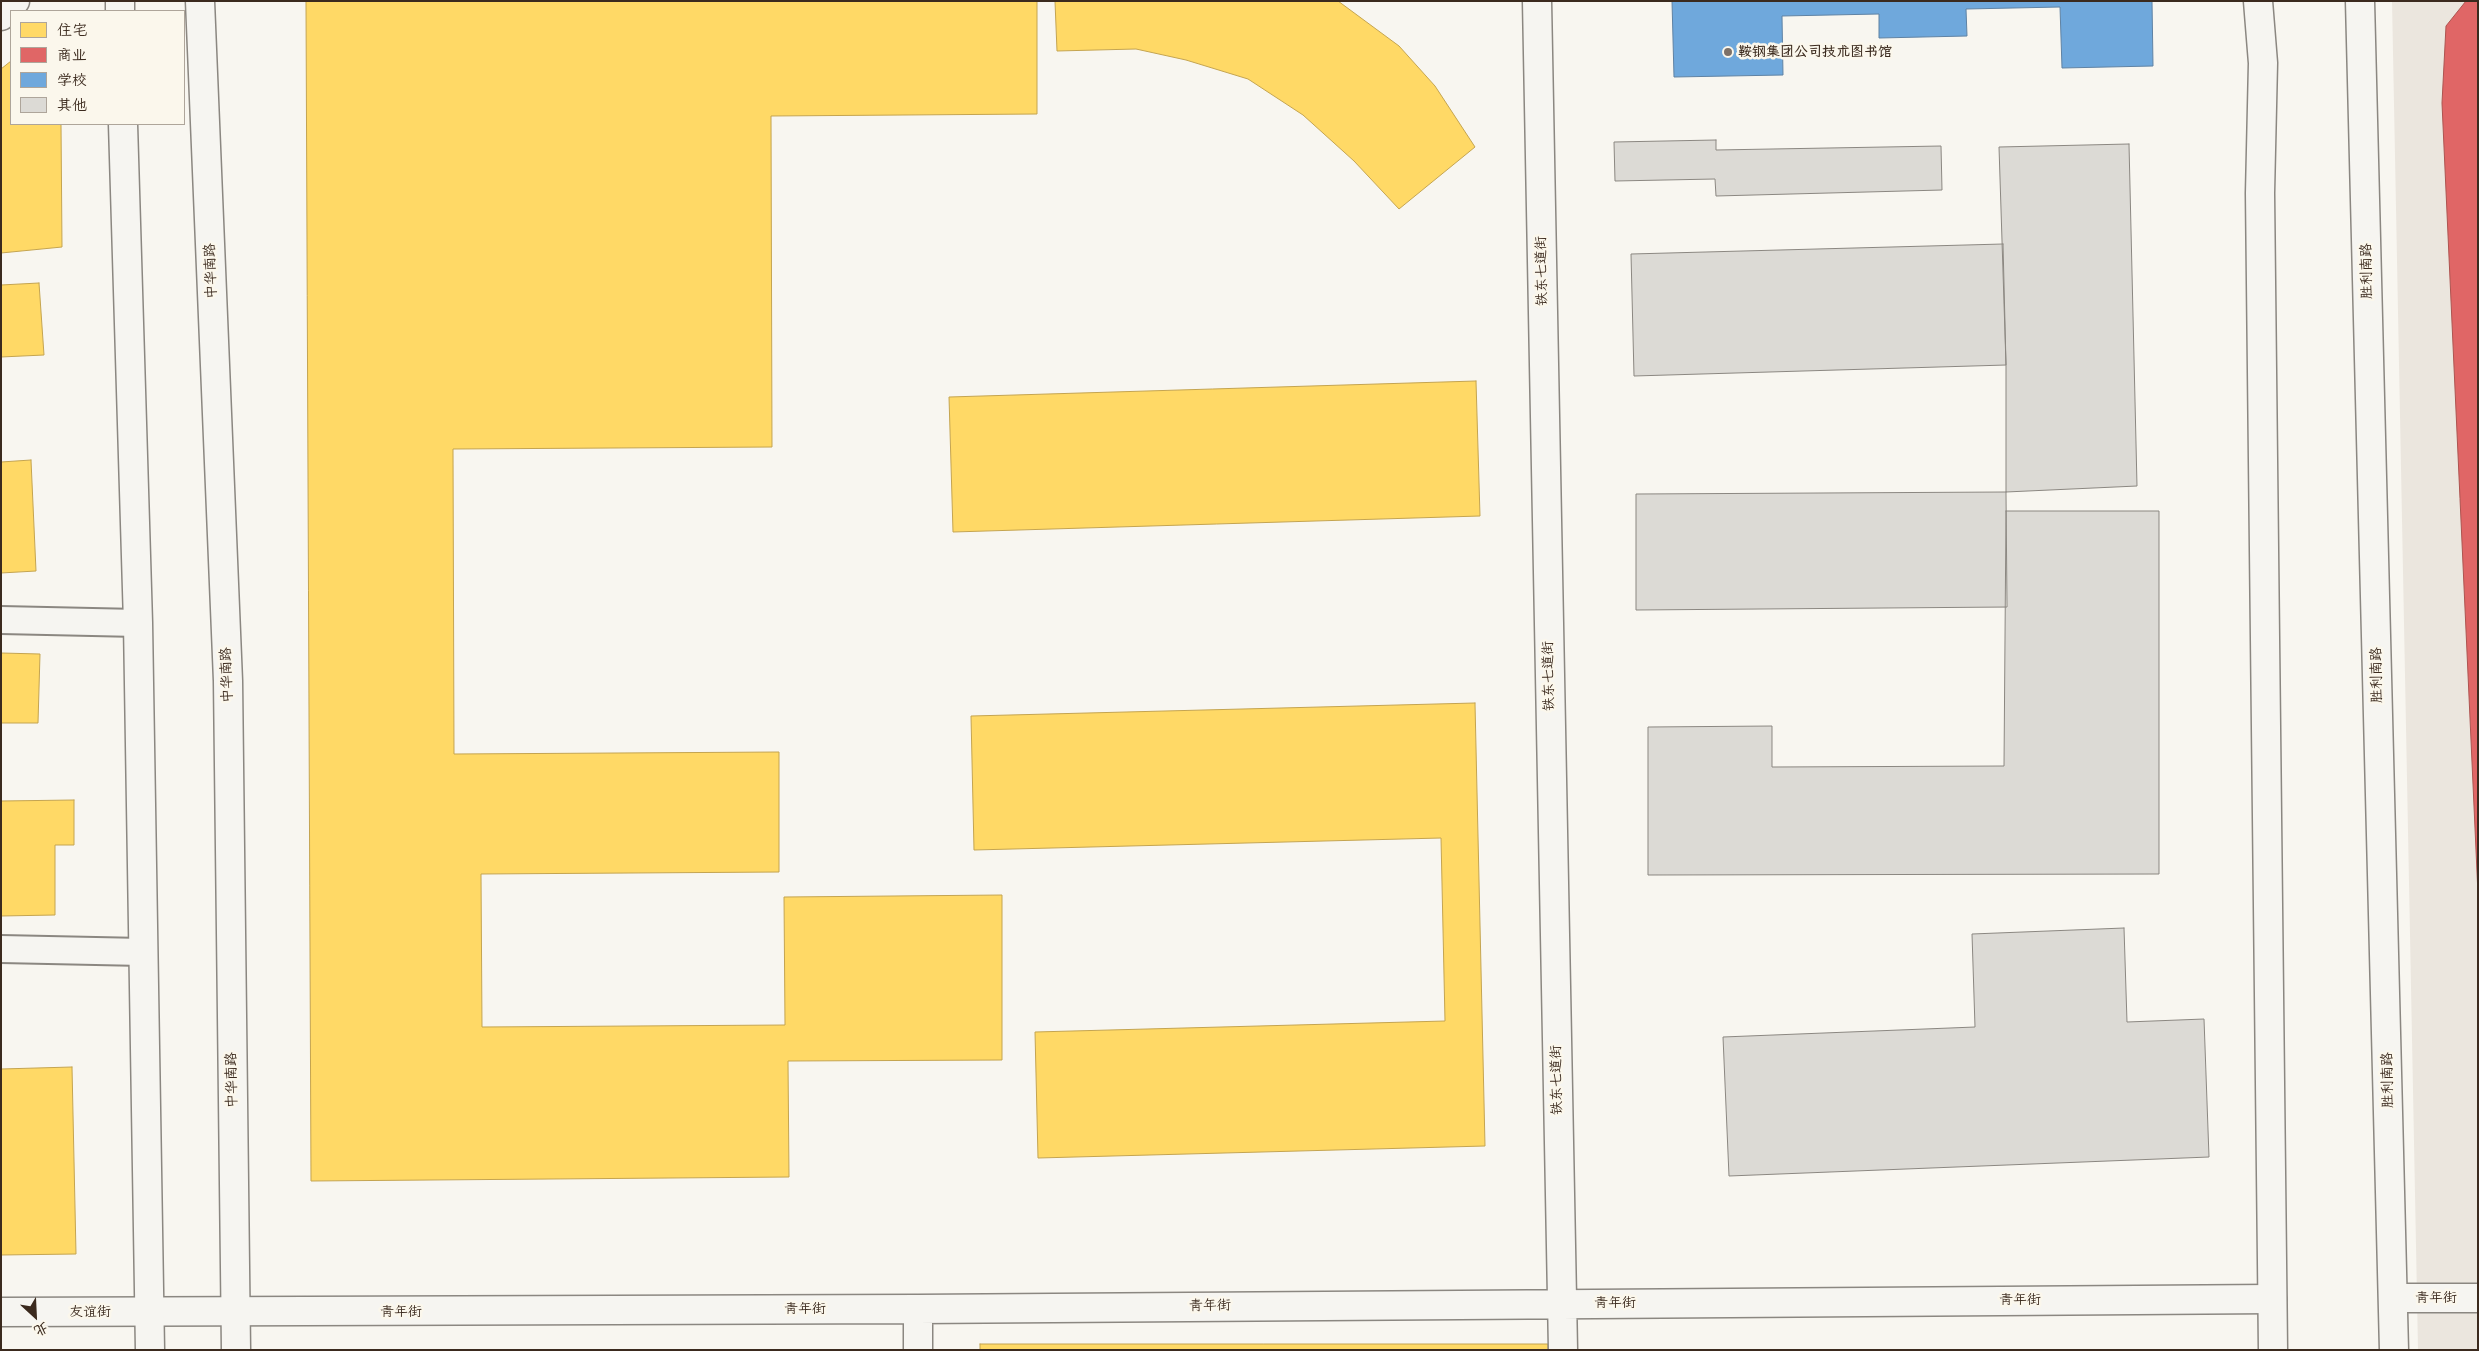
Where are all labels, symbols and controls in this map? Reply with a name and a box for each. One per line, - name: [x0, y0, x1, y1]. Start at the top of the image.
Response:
- legend: [10, 10, 185, 125]
- text: 住宅: [57, 19, 87, 40]
- text: 商业: [57, 44, 87, 65]
- place label: 鞍钢集团公司技术图书馆: [1738, 44, 1892, 60]
- marker: 鞍钢集团公司技术图书馆: [1722, 46, 1734, 58]
- text: 学校: [57, 69, 87, 90]
- text: 其他: [57, 94, 87, 115]
- street label: 铁东七道街: [1533, 236, 1551, 306]
- street label: 中华南路: [202, 243, 220, 299]
- street label: 胜利南路: [2358, 243, 2376, 299]
- street label: 铁东七道街: [1540, 641, 1558, 711]
- street label: 中华南路: [218, 647, 236, 703]
- street label: 胜利南路: [2368, 647, 2386, 703]
- street label: 铁东七道街: [1548, 1045, 1566, 1115]
- street label: 中华南路: [223, 1052, 241, 1108]
- street label: 胜利南路: [2379, 1052, 2397, 1108]
- street label: 青年街: [2415, 1290, 2457, 1306]
- north arrow: [10, 1291, 60, 1341]
- street label: 青年街: [1999, 1292, 2041, 1308]
- street label: 青年街: [1594, 1295, 1636, 1311]
- street label: 青年街: [1189, 1297, 1231, 1315]
- street label: 青年街: [784, 1301, 826, 1317]
- street label: 友谊街: [69, 1304, 111, 1320]
- street label: 青年街: [380, 1304, 422, 1320]
- text: 北: [31, 1318, 52, 1342]

